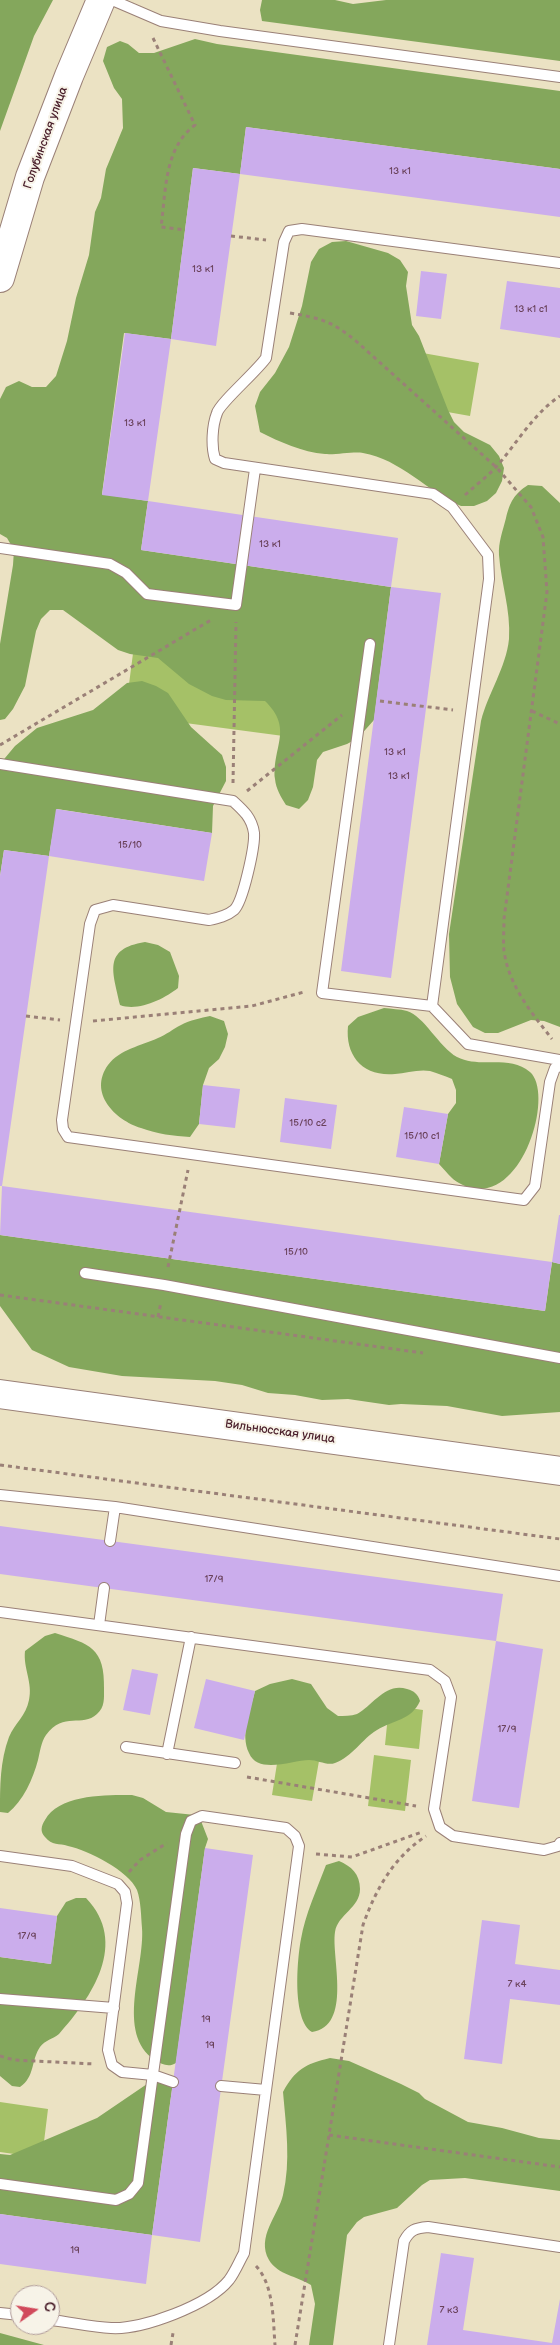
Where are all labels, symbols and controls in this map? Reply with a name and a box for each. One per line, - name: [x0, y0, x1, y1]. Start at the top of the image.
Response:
- street label: Голубинская улица: [21, 85, 71, 191]
- house number: 13 к1: [389, 165, 411, 177]
- house number: 13 к1: [192, 263, 214, 275]
- house number: 13 к1 с1: [514, 303, 548, 315]
- house number: 13 к1: [124, 417, 146, 429]
- house number: 13 к1: [259, 538, 281, 550]
- house number: 13 к1: [384, 746, 406, 758]
- house number: 13 к1: [388, 770, 410, 782]
- house number: 15/10: [118, 839, 142, 851]
- house number: 15/10 с2: [289, 1117, 327, 1129]
- house number: 15/10 с1: [404, 1130, 440, 1142]
- house number: 15/10: [284, 1246, 308, 1258]
- street label: Вильнюсская улица: [224, 1417, 336, 1447]
- house number: 17/9: [204, 1573, 224, 1585]
- house number: 17/9: [497, 1723, 517, 1735]
- house number: 17/9: [17, 1930, 37, 1942]
- house number: 7 к4: [507, 1978, 527, 1990]
- house number: 19: [201, 2013, 211, 2025]
- house number: 19: [205, 2039, 215, 2051]
- house number: 19: [70, 2244, 80, 2256]
- north arrow: [10, 2285, 60, 2335]
- text: С: [40, 2300, 59, 2313]
- house number: 7 к3: [439, 2304, 459, 2316]

